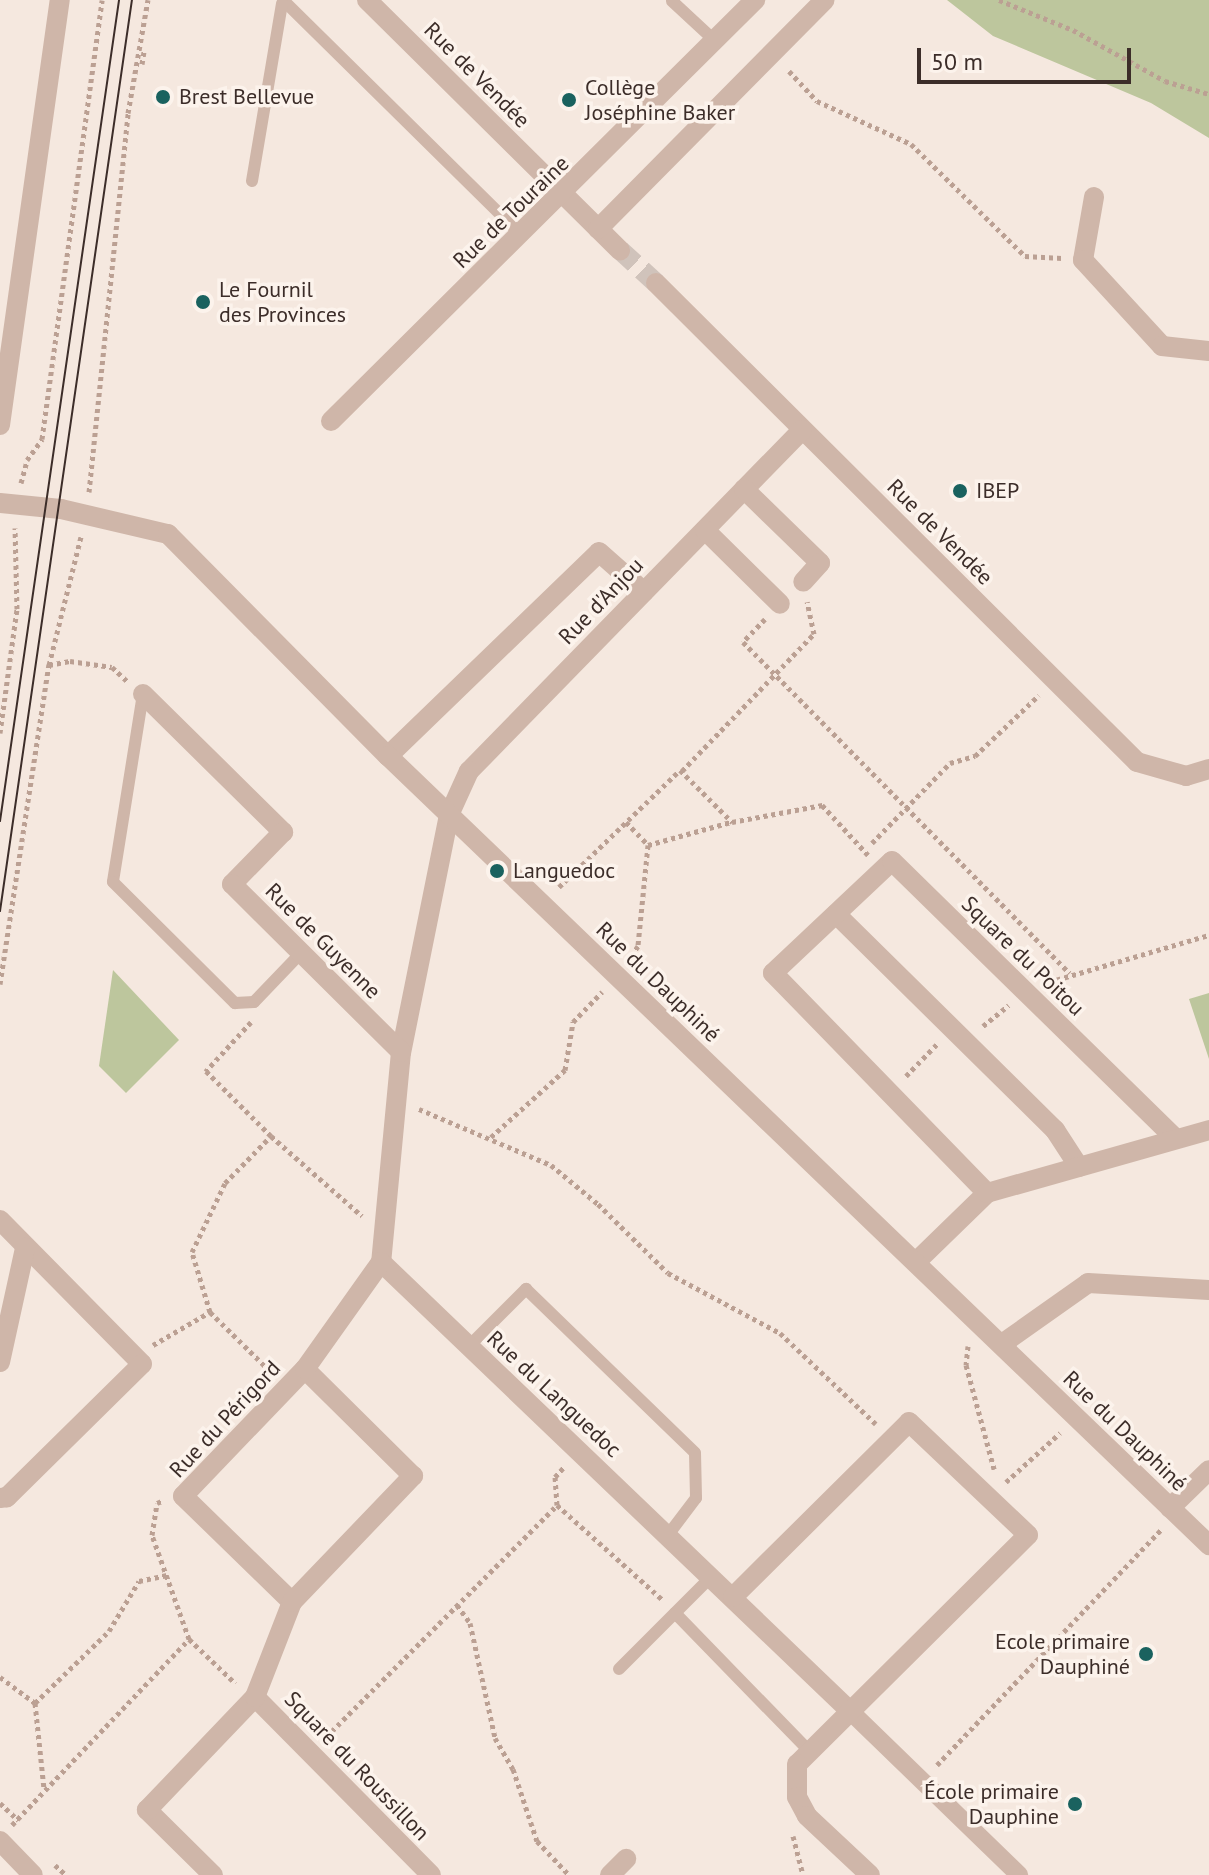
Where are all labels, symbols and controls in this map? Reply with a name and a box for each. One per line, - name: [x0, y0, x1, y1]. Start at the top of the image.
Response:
- street label: Rue de Vendée: [419, 17, 535, 133]
- scale bar: [921, 32, 1135, 82]
- text: 50 m: [931, 46, 983, 77]
- place label: Collège Joséphine Baker: [585, 74, 735, 126]
- place label: Brest Bellevue: [179, 84, 314, 110]
- marker: Brest Bellevue: [154, 88, 172, 106]
- marker: Collège Joséphine Baker: [560, 91, 578, 109]
- street label: Rue de Touraine: [447, 150, 575, 274]
- place label: Le Fournil des Provinces: [219, 276, 346, 328]
- marker: Le Fournil des Provinces: [194, 293, 212, 311]
- street label: Rue de Vendée: [882, 474, 998, 590]
- place label: IBEP: [976, 478, 1019, 504]
- marker: IBEP: [951, 482, 969, 500]
- street label: Rue d'Anjou: [553, 552, 649, 650]
- place label: Languedoc: [513, 858, 615, 884]
- marker: Languedoc: [488, 862, 506, 880]
- street label: Rue de Guyenne: [260, 878, 386, 1004]
- street label: Square du Poitou: [956, 891, 1090, 1021]
- street label: Rue du Dauphiné: [591, 916, 725, 1048]
- street label: Rue du Languedoc: [482, 1325, 626, 1463]
- street label: Rue du Périgord: [164, 1355, 286, 1483]
- street label: Rue du Dauphiné: [1058, 1365, 1192, 1497]
- place label: Ecole primaire Dauphiné: [995, 1628, 1130, 1680]
- marker: Ecole primaire Dauphiné: [1137, 1645, 1155, 1663]
- street label: Square du Roussillon: [279, 1686, 435, 1846]
- place label: École primaire Dauphine: [924, 1778, 1059, 1830]
- marker: École primaire Dauphine: [1066, 1795, 1084, 1813]

